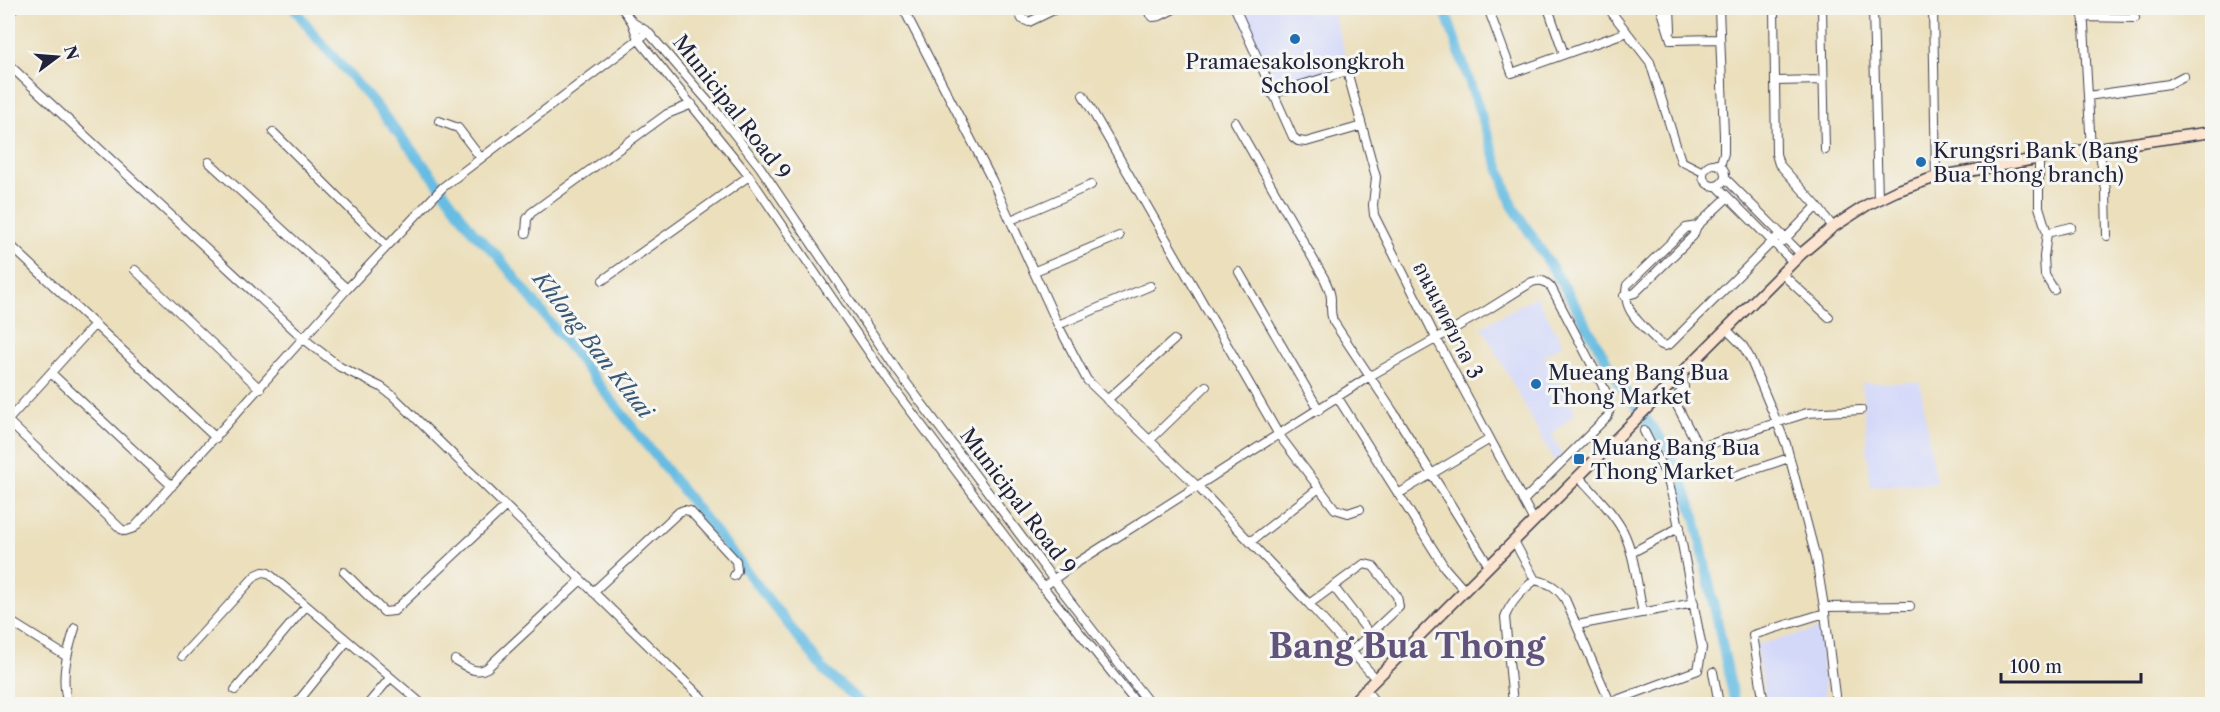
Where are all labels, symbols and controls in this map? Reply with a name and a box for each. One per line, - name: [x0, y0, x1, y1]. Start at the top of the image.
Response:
- north arrow: [27, 27, 87, 87]
- street label: Municipal Road 9: [668, 30, 796, 184]
- marker: Pramaesakolsongkroh School: [1288, 32, 1302, 46]
- text: N: [60, 43, 83, 62]
- place label: Pramaesakolsongkroh School: [1185, 49, 1405, 98]
- place label: Krungsri Bank (Bang Bua Thong branch): [1933, 138, 2139, 187]
- marker: Krungsri Bank (Bang Bua Thong branch): [1914, 155, 1928, 169]
- street label: ถนนเทศบาล 3: [1408, 257, 1488, 383]
- water label: Khlong Ban Kluai: [526, 264, 660, 425]
- place label: Mueang Bang Bua Thong Market: [1548, 360, 1730, 409]
- marker: Mueang Bang Bua Thong Market: [1529, 377, 1543, 391]
- street label: Municipal Road 9: [955, 423, 1081, 579]
- place label: Muang Bang Bua Thong Market: [1591, 435, 1761, 484]
- marker: Muang Bang Bua Thong Market: [1572, 452, 1586, 466]
- district label: Bang Bua Thong: [1269, 626, 1546, 667]
- scale bar: [2001, 646, 2140, 684]
- text: 100 m: [2010, 656, 2062, 678]

